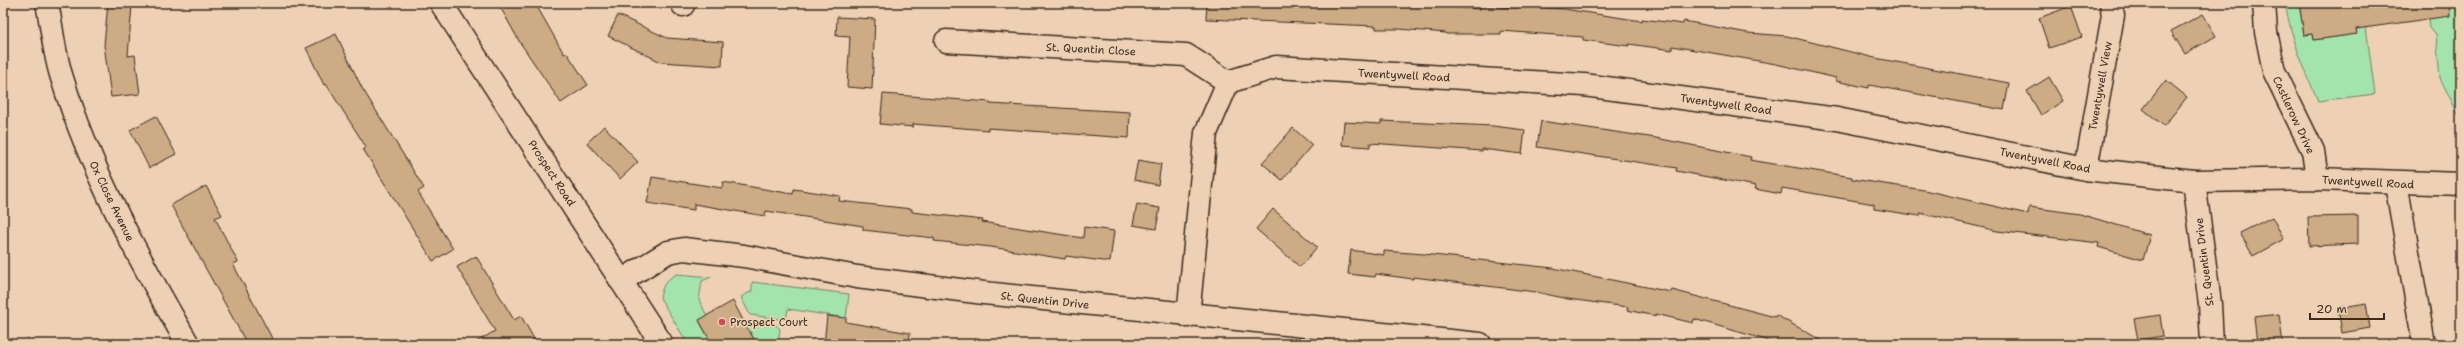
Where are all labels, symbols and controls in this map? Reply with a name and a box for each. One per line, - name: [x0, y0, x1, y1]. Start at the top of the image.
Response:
- street label: St. Quentin Close: [1046, 40, 1136, 59]
- street label: Twentywell View: [2085, 40, 2116, 132]
- street label: Twentywell Road: [1357, 66, 1450, 85]
- street label: Castlerow Drive: [2269, 74, 2318, 156]
- street label: Twentywell Road: [1679, 91, 1773, 118]
- street label: Prospect Road: [524, 137, 579, 209]
- street label: Twentywell Road: [1998, 144, 2092, 177]
- street label: Ox Close Avenue: [86, 158, 138, 244]
- street label: Twentywell Road: [2321, 173, 2414, 192]
- street label: St. Quentin Drive: [2192, 217, 2217, 307]
- street label: St. Quentin Drive: [1000, 288, 1090, 313]
- scale bar: [2310, 295, 2384, 321]
- text: 20 m: [2316, 301, 2347, 317]
- place label: Prospect Court: [730, 315, 808, 330]
- marker: Prospect Court: [717, 317, 727, 327]

